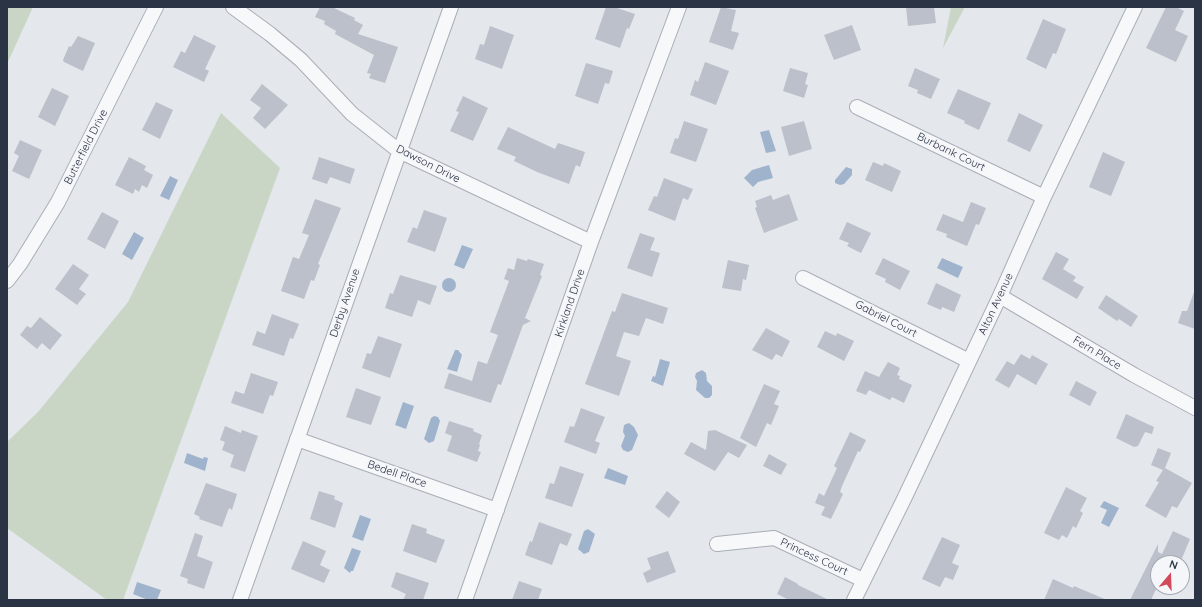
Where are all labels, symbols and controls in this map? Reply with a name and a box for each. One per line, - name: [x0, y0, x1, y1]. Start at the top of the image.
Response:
- street label: Butterfield Drive: [61, 107, 111, 187]
- street label: Burbank Court: [915, 130, 987, 174]
- street label: Dawson Drive: [394, 142, 462, 186]
- street label: Derby Avenue: [327, 267, 363, 339]
- street label: Kirkland Drive: [552, 267, 588, 339]
- street label: Alton Avenue: [976, 271, 1016, 337]
- street label: Gabriel Court: [853, 298, 919, 340]
- street label: Fern Place: [1071, 334, 1123, 372]
- street label: Bedell Place: [366, 458, 428, 490]
- street label: Princess Court: [778, 536, 850, 578]
- north arrow: [1150, 555, 1190, 595]
- text: N: [1167, 557, 1180, 573]

